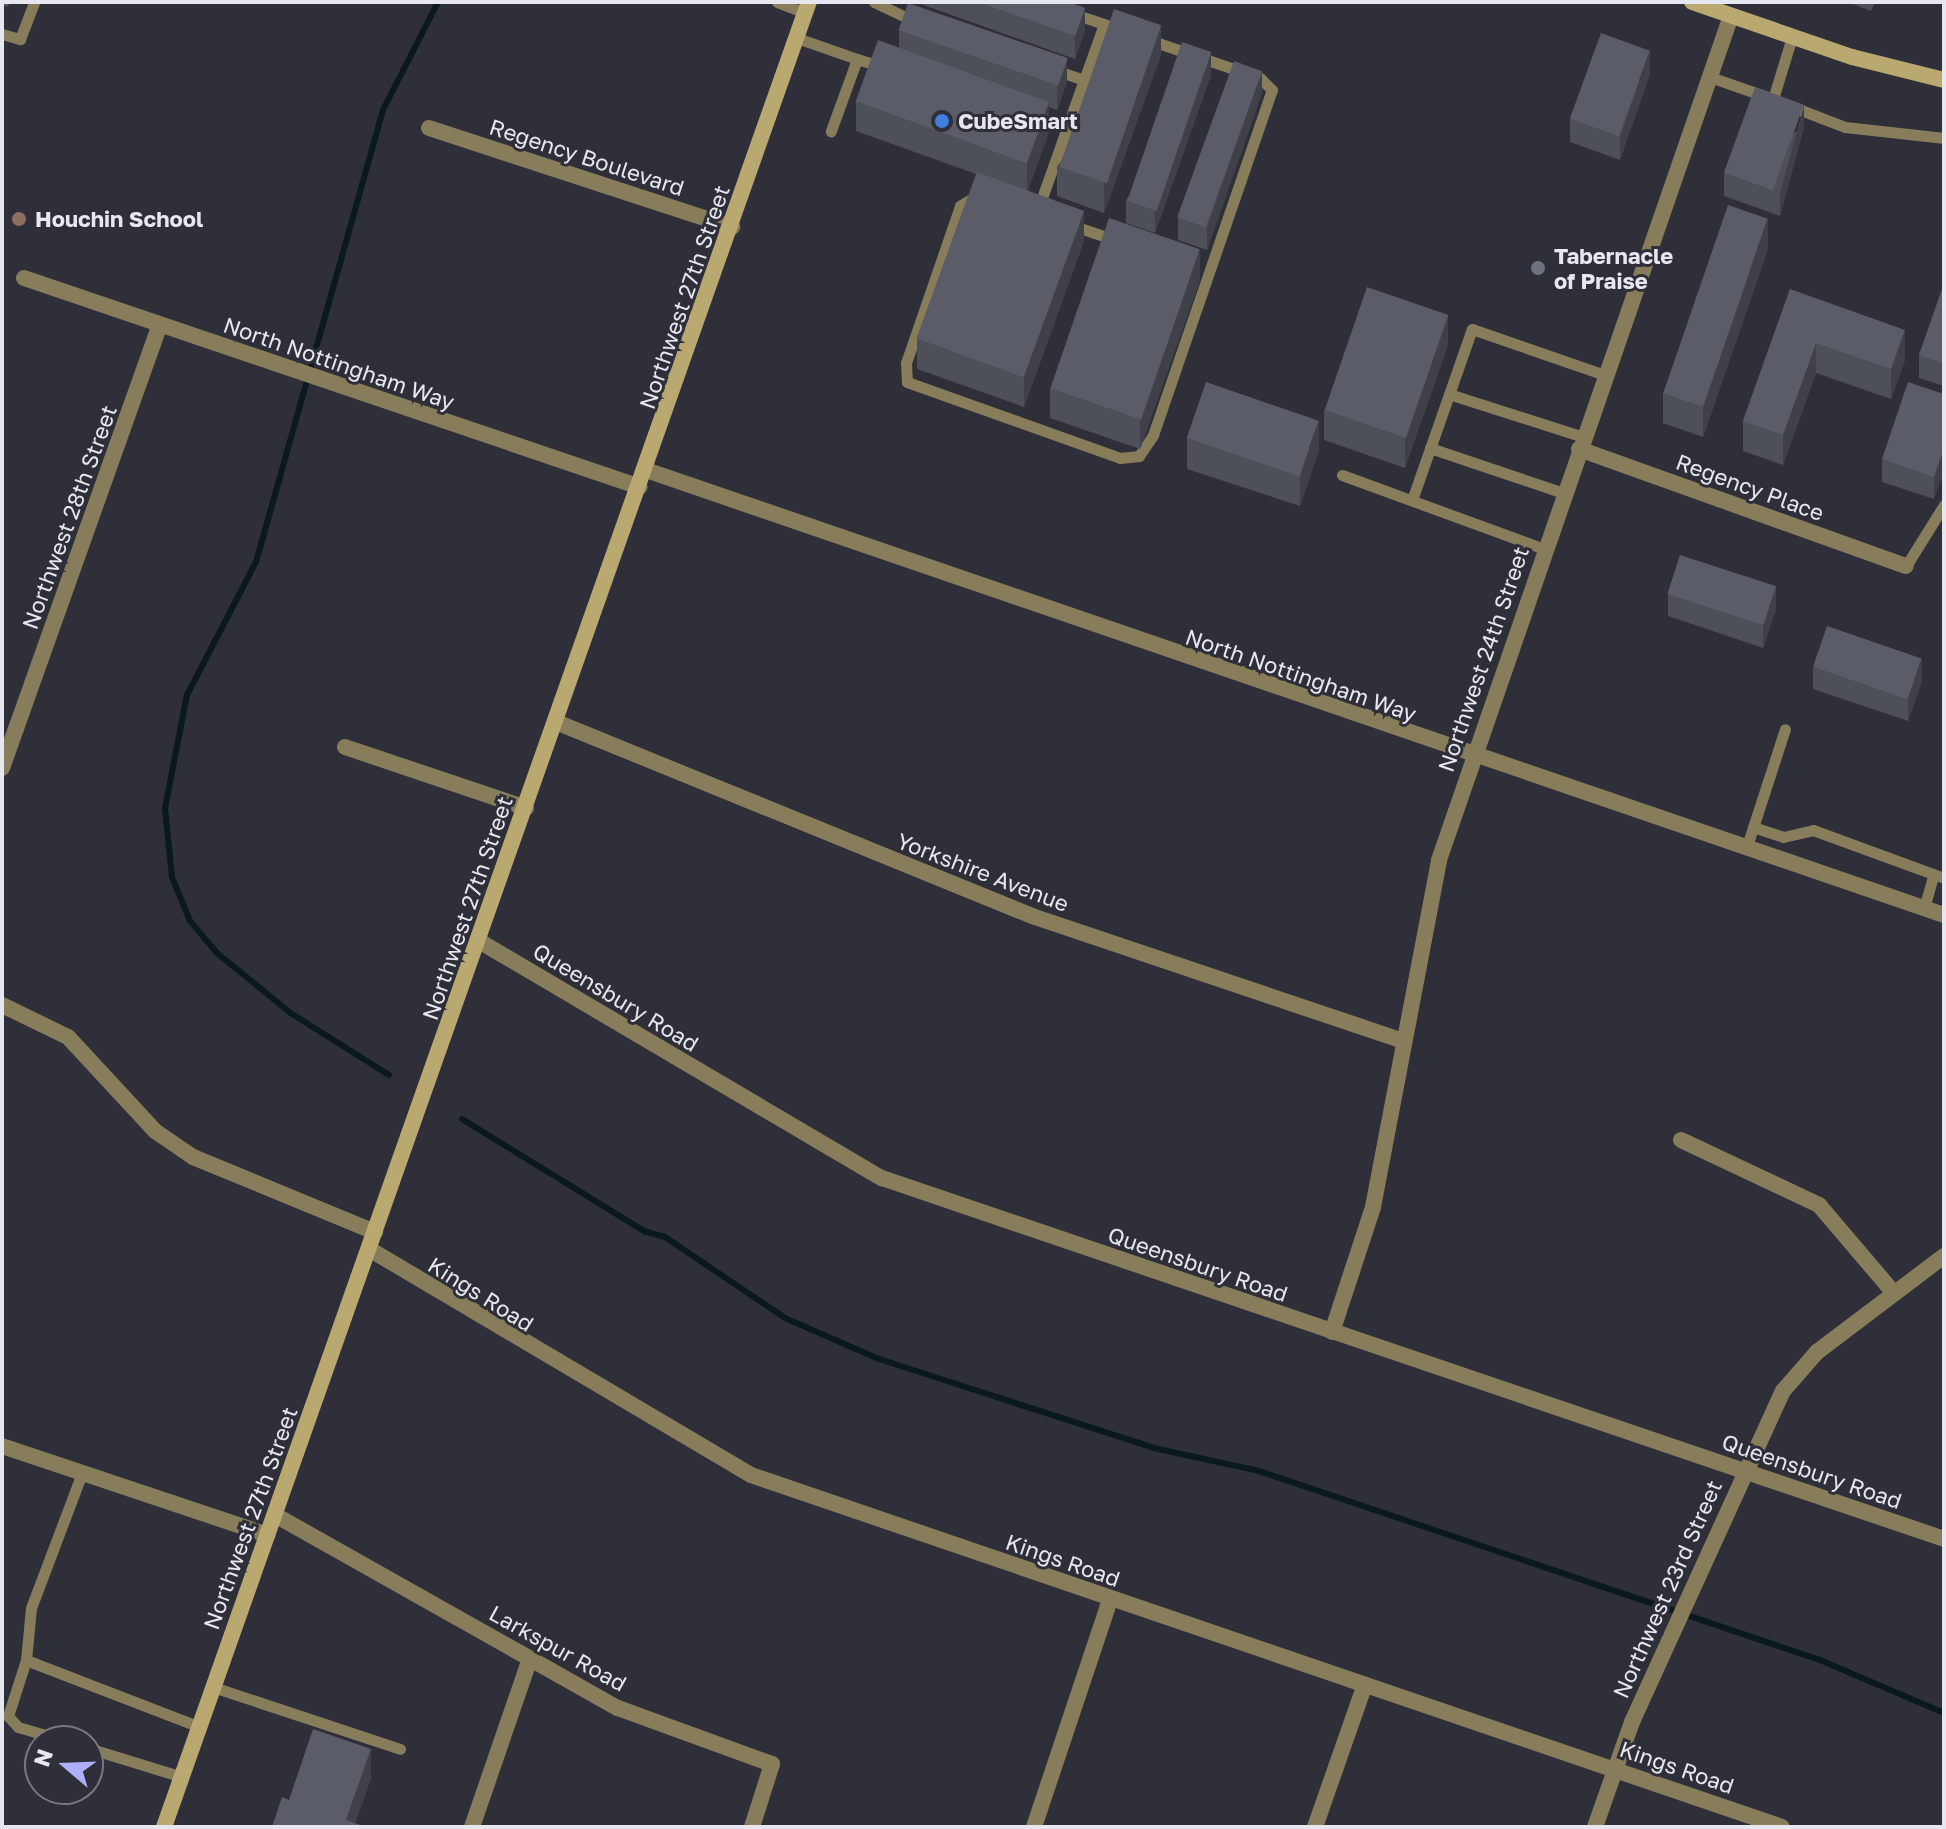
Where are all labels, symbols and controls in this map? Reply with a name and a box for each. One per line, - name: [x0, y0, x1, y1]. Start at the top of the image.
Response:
- place label: CubeSmart: [958, 108, 1078, 134]
- marker: CubeSmart: [933, 112, 951, 130]
- street label: Regency Boulevard: [486, 113, 688, 201]
- street label: Northwest 27th Street: [633, 182, 735, 412]
- place label: Houchin School: [35, 206, 203, 232]
- marker: Houchin School: [10, 210, 28, 228]
- place label: Tabernacle of Praise: [1554, 242, 1673, 294]
- marker: Tabernacle of Praise: [1529, 259, 1547, 277]
- street label: North Nottingham Way: [220, 311, 458, 415]
- street label: Northwest 28th Street: [16, 401, 122, 633]
- street label: Regency Place: [1673, 448, 1827, 526]
- street label: Northwest 24th Street: [1432, 543, 1534, 775]
- street label: North Nottingham Way: [1182, 623, 1420, 727]
- street label: Northwest 27th Street: [416, 793, 518, 1023]
- street label: Yorkshire Avenue: [893, 827, 1073, 917]
- street label: Queensbury Road: [529, 937, 703, 1057]
- street label: Queensbury Road: [1105, 1221, 1291, 1307]
- street label: Kings Road: [423, 1251, 539, 1337]
- street label: Northwest 27th Street: [197, 1403, 303, 1633]
- street label: Queensbury Road: [1719, 1428, 1905, 1514]
- street label: Northwest 23rd Street: [1607, 1476, 1727, 1702]
- street label: Kings Road: [1002, 1528, 1124, 1592]
- street label: Larkspur Road: [485, 1599, 631, 1697]
- north arrow: [24, 1725, 104, 1805]
- street label: Kings Road: [1616, 1735, 1738, 1799]
- text: N: [27, 1745, 58, 1770]

